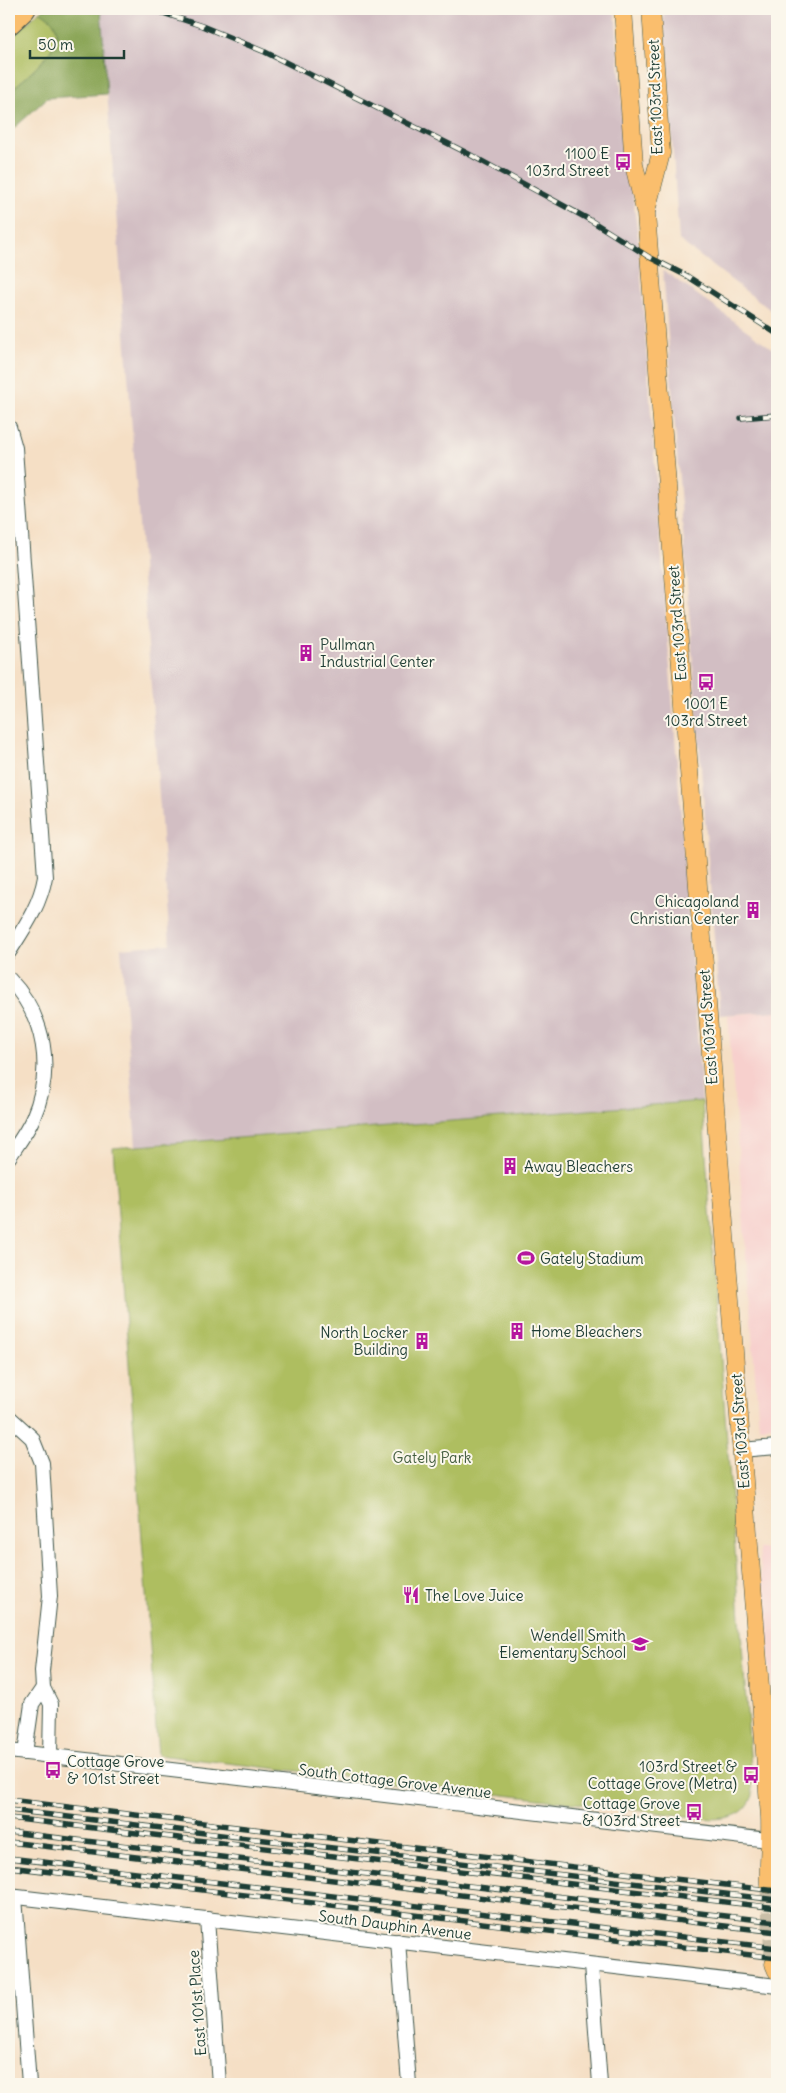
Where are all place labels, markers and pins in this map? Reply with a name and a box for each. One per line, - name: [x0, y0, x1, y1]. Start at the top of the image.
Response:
- place label: 1100 E 103rd Street: [526, 144, 609, 180]
- bus stop icon: 1100 E 103rd Street: [613, 152, 633, 172]
- place label: Pullman Industrial Center: [320, 635, 435, 671]
- building icon: Pullman Industrial Center: [296, 643, 316, 663]
- bus stop icon: 1001 E 103rd Street: [696, 672, 716, 692]
- place label: 1001 E 103rd Street: [665, 694, 747, 730]
- place label: Chicagoland Christian Center: [630, 892, 739, 928]
- building icon: Chicagoland Christian Center: [743, 900, 763, 920]
- building icon: Away Bleachers: [500, 1156, 520, 1176]
- place label: Away Bleachers: [524, 1157, 633, 1176]
- sports icon: Gately Stadium: [516, 1248, 536, 1268]
- place label: Gately Stadium: [540, 1249, 644, 1268]
- building icon: Home Bleachers: [507, 1321, 527, 1341]
- place label: Home Bleachers: [531, 1322, 642, 1341]
- place label: North Locker Building: [320, 1323, 408, 1359]
- building icon: North Locker Building: [412, 1331, 432, 1351]
- restaurant icon: The Love Juice: [401, 1585, 421, 1605]
- place label: The Love Juice: [425, 1586, 524, 1605]
- place label: Wendell Smith Elementary School: [499, 1626, 626, 1662]
- school or university icon: Wendell Smith Elementary School: [630, 1634, 650, 1654]
- place label: Cottage Grove & 101st Street: [67, 1752, 164, 1788]
- place label: 103rd Street & Cottage Grove (Metra): [588, 1757, 738, 1793]
- bus stop icon: Cottage Grove & 101st Street: [43, 1760, 63, 1780]
- bus stop icon: 103rd Street & Cottage Grove (Metra): [741, 1765, 761, 1785]
- place label: Cottage Grove & 103rd Street: [582, 1794, 680, 1830]
- bus stop icon: Cottage Grove & 103rd Street: [684, 1802, 704, 1822]

